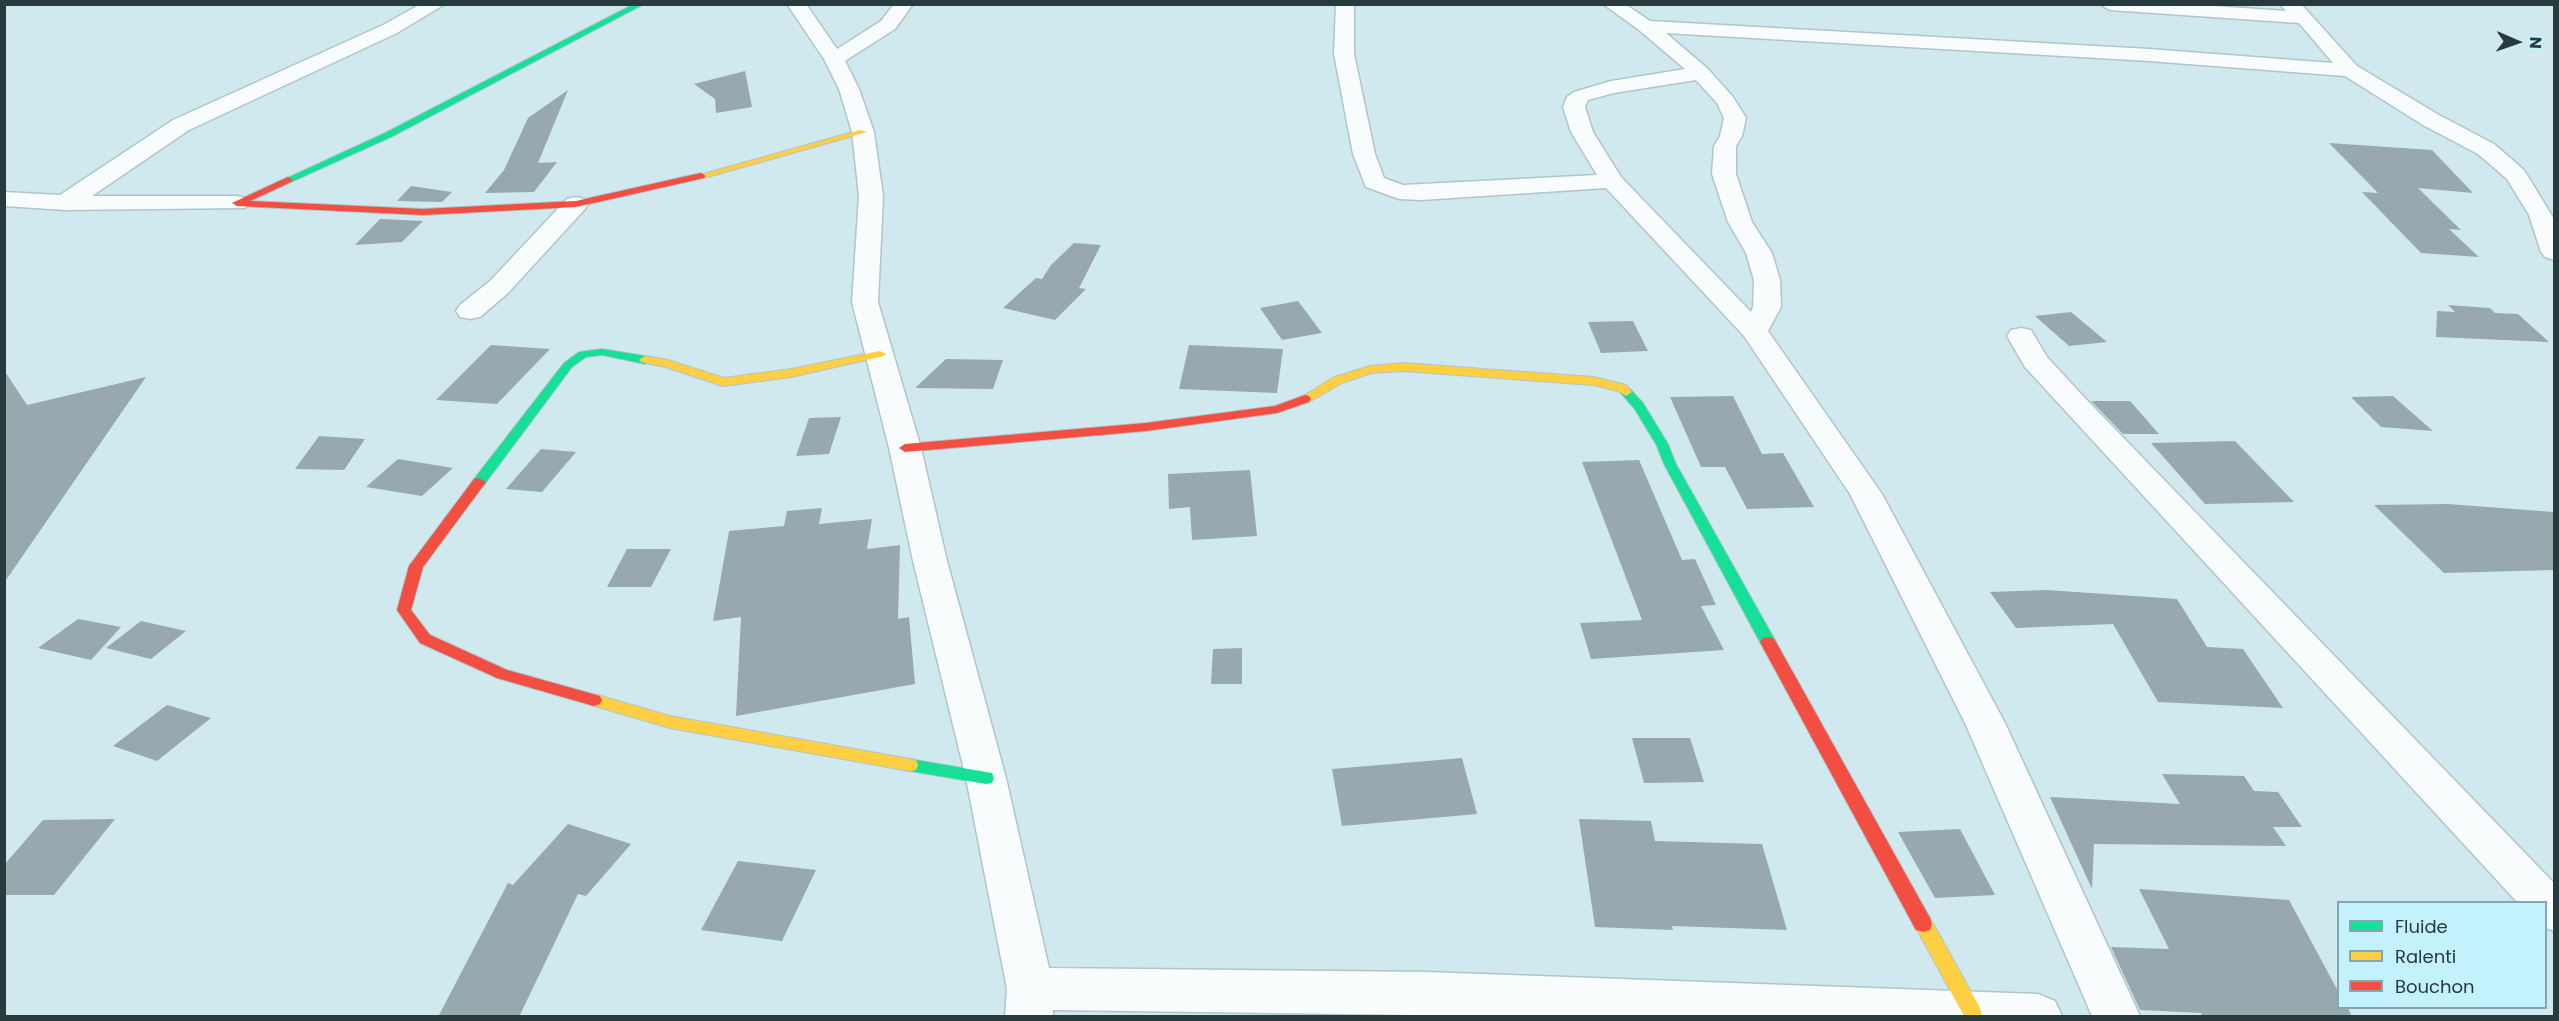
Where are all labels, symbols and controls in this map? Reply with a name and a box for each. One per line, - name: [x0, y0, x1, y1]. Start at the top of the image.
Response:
- north arrow: [2487, 12, 2547, 72]
- text: N: [2524, 36, 2547, 49]
- legend: [2337, 901, 2547, 1009]
- text: Fluide: [2395, 914, 2448, 939]
- text: Ralenti: [2395, 944, 2456, 969]
- text: Bouchon: [2395, 974, 2475, 999]

